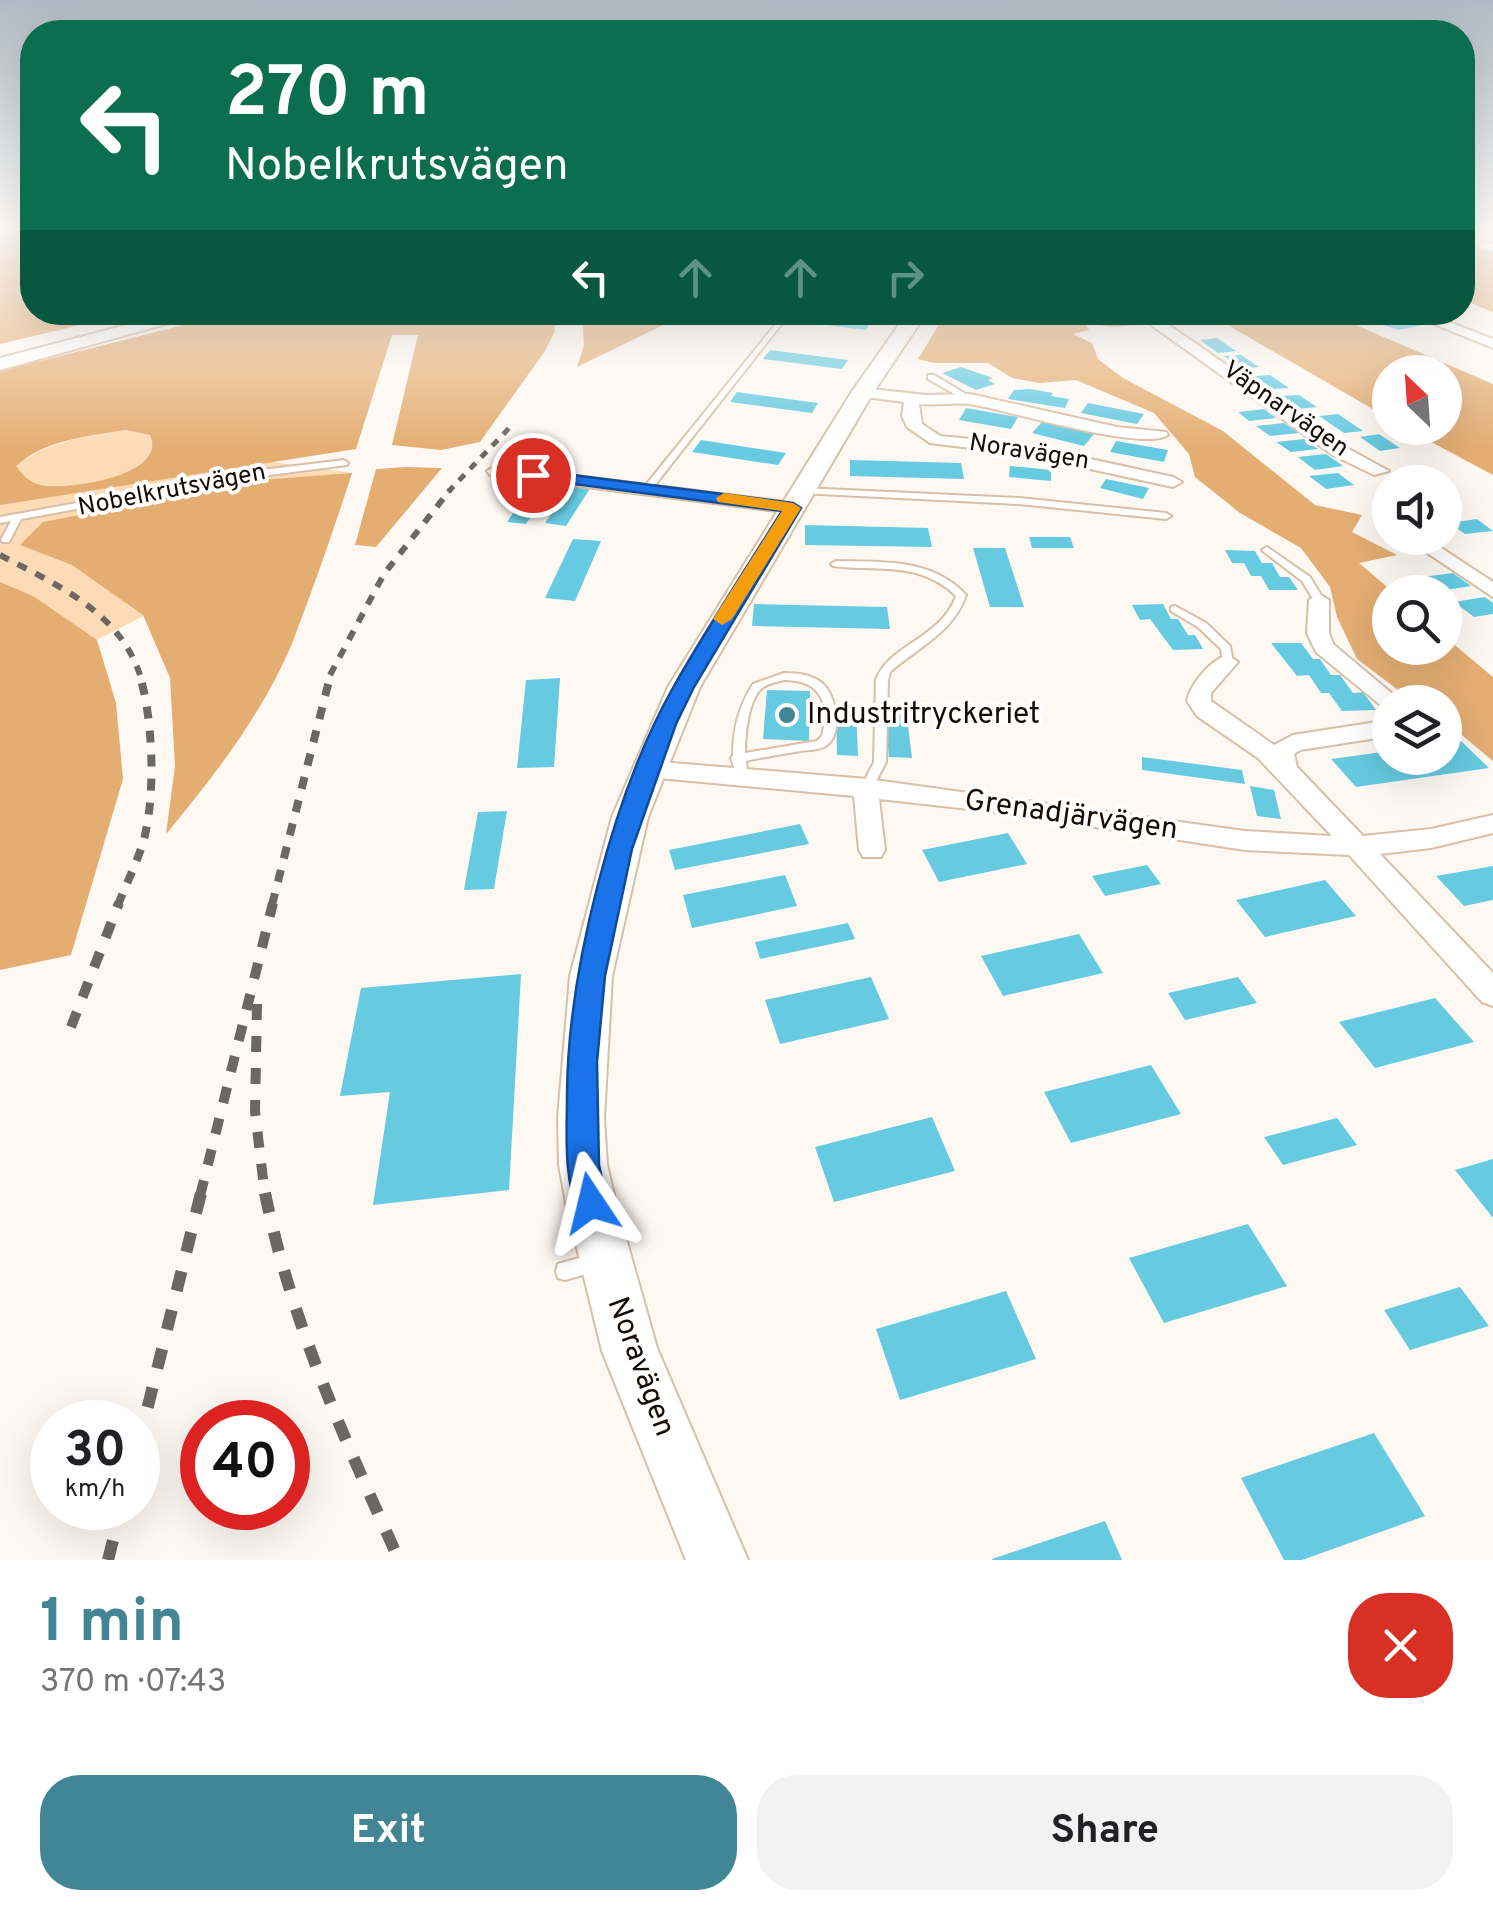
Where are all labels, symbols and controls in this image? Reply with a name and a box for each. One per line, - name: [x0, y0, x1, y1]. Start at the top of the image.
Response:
- text: 270 m: [225, 52, 430, 141]
- icon: left: [60, 60, 190, 190]
- text: Nobelkrutsvägen: [225, 139, 569, 196]
- icon: left: [563, 250, 618, 305]
- icon: ahead: [668, 250, 723, 305]
- icon: ahead: [773, 250, 828, 305]
- icon: right: [878, 250, 933, 305]
- street label: Väpnarvägen: [1216, 355, 1354, 465]
- north arrow: [1372, 355, 1462, 445]
- map controls: [1372, 355, 1462, 775]
- street label: Noravägen: [967, 428, 1091, 478]
- pin: [491, 433, 576, 518]
- icon: arrive: [506, 448, 561, 503]
- street label: Nobelkrutsvägen: [75, 457, 269, 525]
- button: sound: [1372, 465, 1462, 555]
- button: search: [1372, 575, 1462, 665]
- button: layers: [1372, 685, 1462, 775]
- place label: Industritryckeriet: [807, 697, 1040, 734]
- marker: Industritryckeriet: [776, 704, 798, 726]
- street label: Grenadjärvägen: [962, 783, 1180, 849]
- position arrow: [539, 1151, 643, 1255]
- street label: Noravägen: [598, 1292, 682, 1442]
- speed limit sign: 40: [180, 1400, 310, 1530]
- text: 30: [64, 1421, 126, 1484]
- text: km/h: [65, 1474, 125, 1506]
- text: 1 min: [40, 1587, 184, 1663]
- button: close: [1348, 1593, 1453, 1698]
- text: 370 m · 07:43: [40, 1663, 226, 1703]
- button: Exit: [40, 1775, 737, 1890]
- button: Share: [757, 1775, 1453, 1890]

